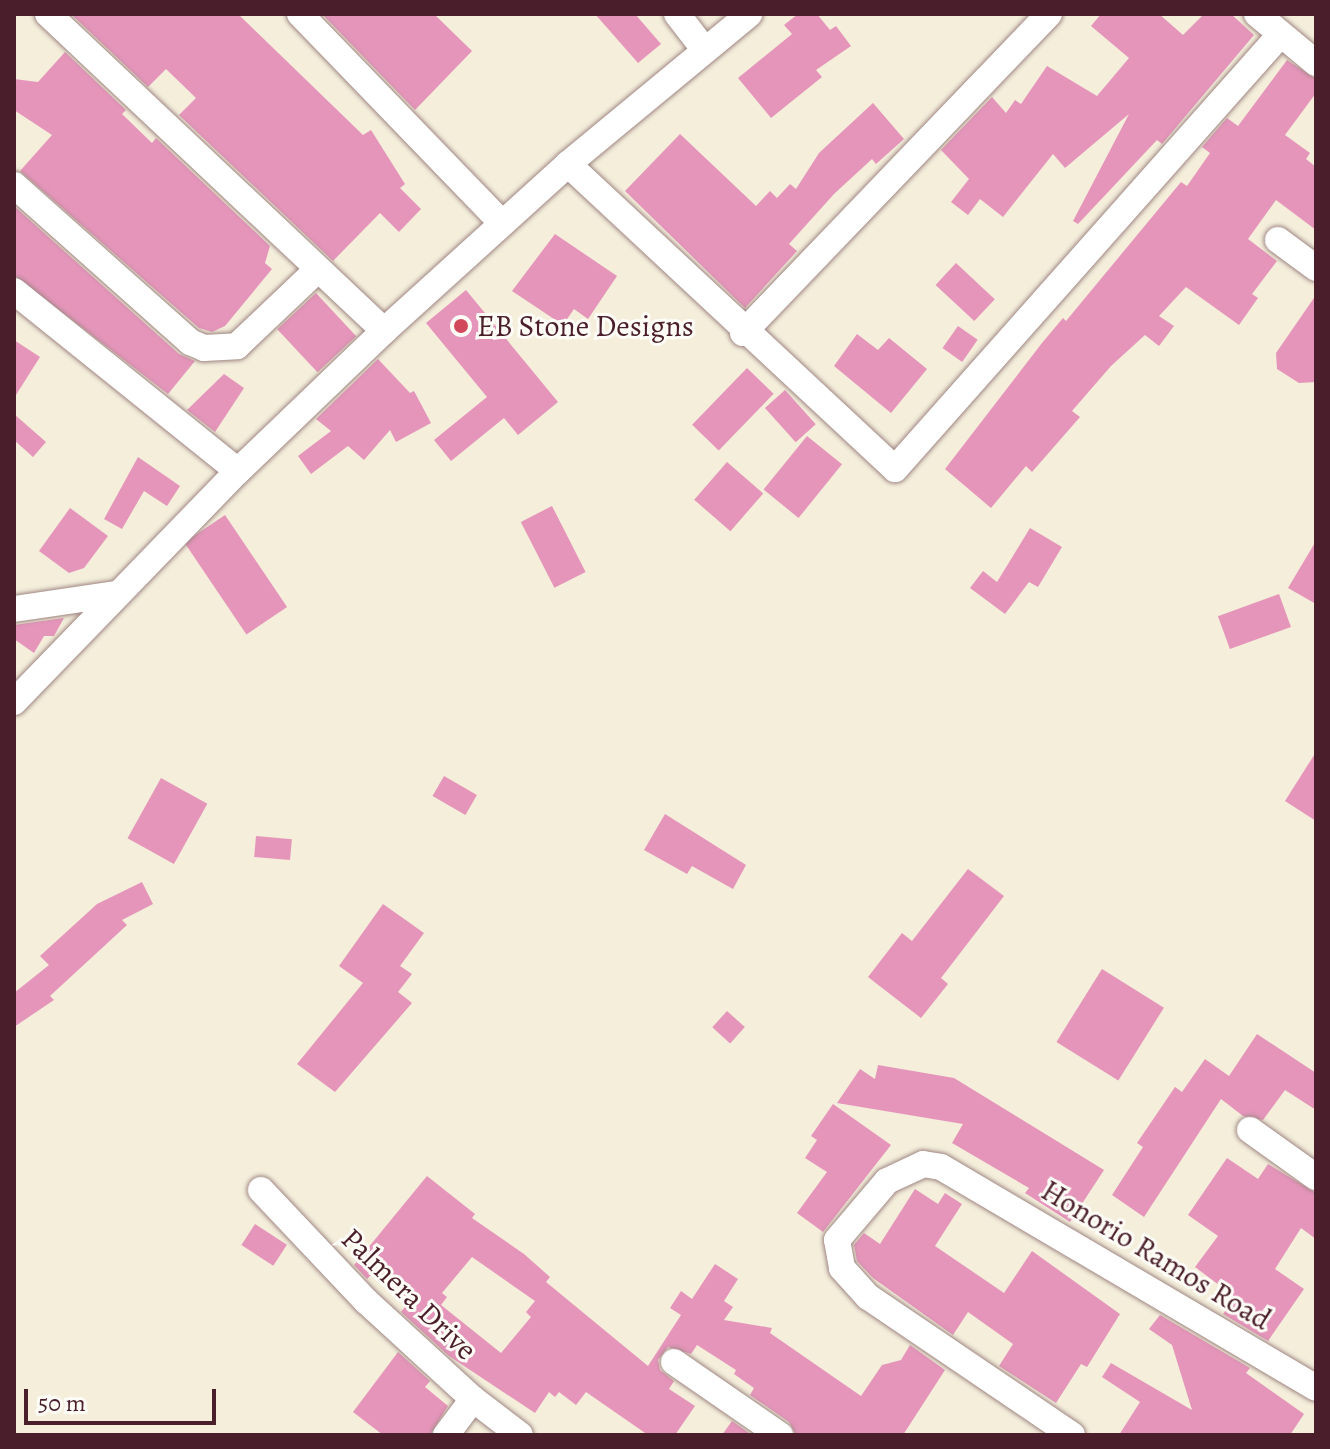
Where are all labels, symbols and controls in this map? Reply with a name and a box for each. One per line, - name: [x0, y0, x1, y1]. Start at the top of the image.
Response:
- place label: EB Stone Designs: [477, 308, 694, 344]
- marker: EB Stone Designs: [452, 317, 470, 335]
- street label: Honorio Ramos Road: [1035, 1172, 1277, 1338]
- street label: Palmera Drive: [334, 1221, 484, 1367]
- scale bar: [28, 1373, 220, 1423]
- text: 50 m: [38, 1387, 86, 1419]

